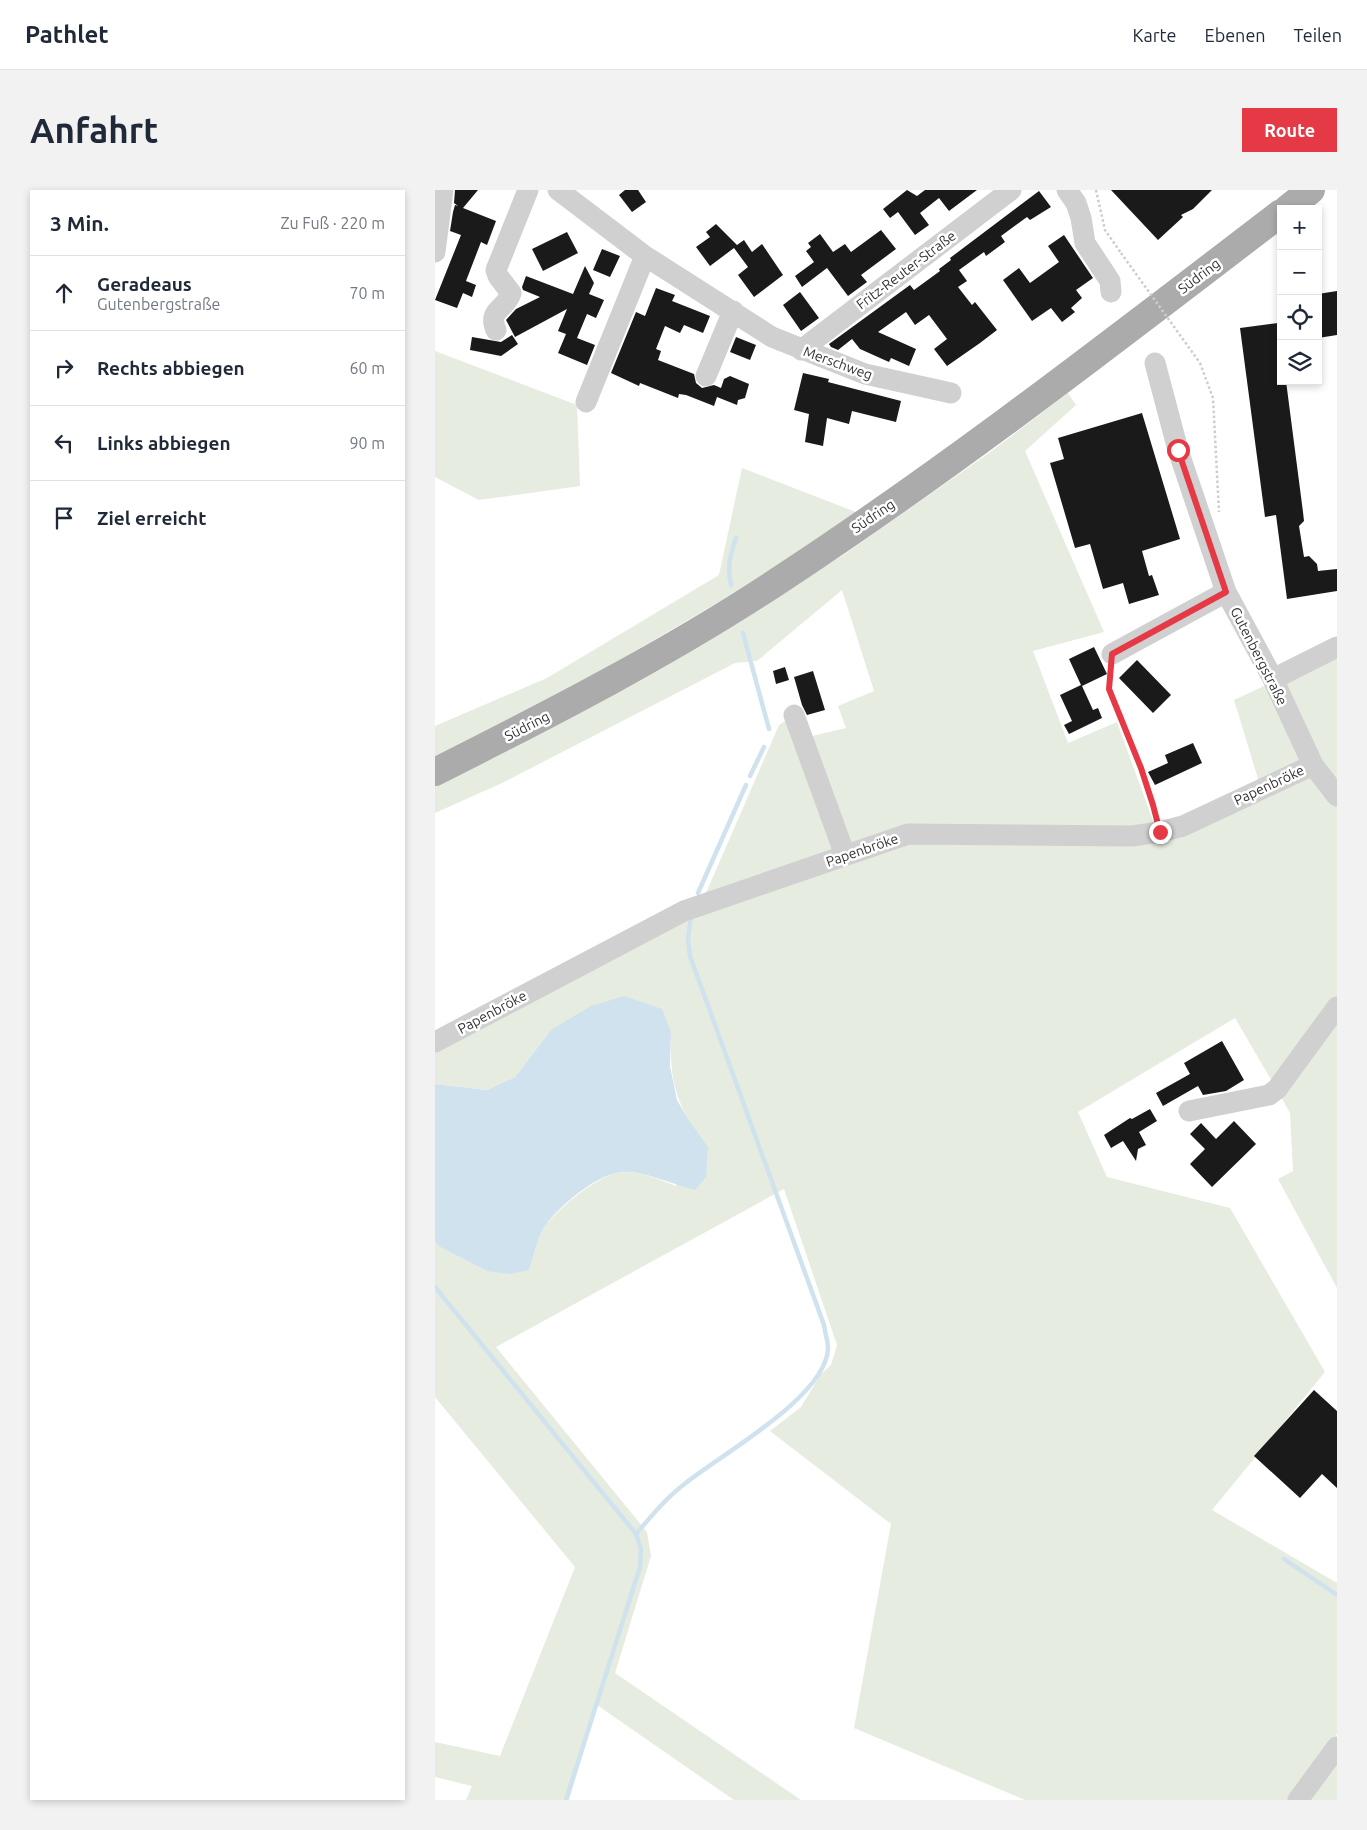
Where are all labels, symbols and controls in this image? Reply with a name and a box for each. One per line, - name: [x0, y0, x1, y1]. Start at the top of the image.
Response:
- text: Pathlet: [25, 21, 109, 48]
- text: Karte: [1133, 25, 1177, 45]
- text: Ebenen: [1205, 25, 1266, 45]
- text: Teilen: [1294, 25, 1342, 45]
- button: Route: [1242, 108, 1337, 152]
- text: Anfahrt: [30, 110, 158, 150]
- map controls: [1277, 205, 1322, 385]
- button: +: [1277, 205, 1322, 250]
- text: 3 Min.: [50, 211, 109, 235]
- text: Zu Fuß · 220 m: [280, 214, 385, 232]
- street label: Fritz-Reuter-Straße: [853, 227, 959, 313]
- button: −: [1277, 250, 1322, 295]
- street label: Südring: [1175, 255, 1223, 297]
- text: Geradeaus: [97, 273, 192, 295]
- icon: ahead: [50, 279, 78, 307]
- text: 70 m: [349, 284, 385, 302]
- text: Gutenbergstraße: [97, 295, 220, 313]
- button: locate: [1277, 295, 1322, 340]
- button: layers: [1277, 340, 1322, 385]
- street label: Merschweg: [801, 343, 875, 383]
- icon: right: [50, 354, 78, 382]
- text: Rechts abbiegen: [97, 357, 245, 379]
- text: 60 m: [349, 359, 385, 377]
- icon: left: [50, 429, 78, 457]
- text: Links abbiegen: [97, 432, 231, 454]
- text: 90 m: [349, 434, 385, 452]
- route start: [1167, 439, 1190, 462]
- street label: Südring: [849, 496, 897, 536]
- icon: arrive: [50, 504, 78, 532]
- text: Ziel erreicht: [97, 507, 206, 529]
- street label: Gutenbergstraße: [1227, 604, 1291, 708]
- street label: Südring: [502, 708, 552, 744]
- street label: Papenbröke: [1231, 762, 1307, 808]
- route end: [1149, 821, 1172, 844]
- street label: Papenbröke: [824, 830, 900, 870]
- street label: Papenbröke: [455, 987, 529, 1037]

